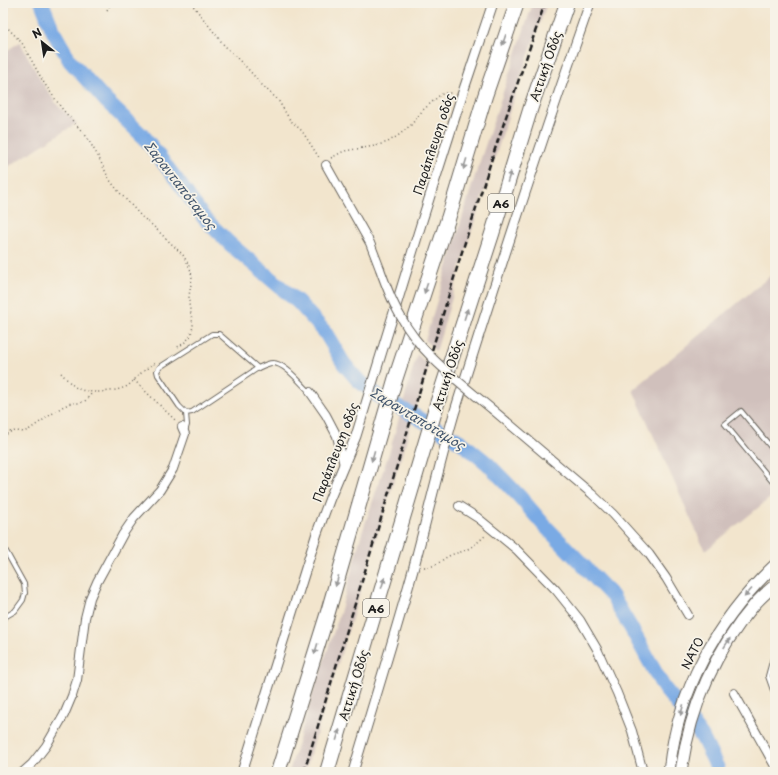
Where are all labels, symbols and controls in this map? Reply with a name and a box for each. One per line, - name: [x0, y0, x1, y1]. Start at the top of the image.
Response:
- north arrow: [22, 22, 62, 62]
- text: N: [29, 23, 45, 42]
- street label: Αττική Οδός: [525, 28, 565, 104]
- one-way arrow: [501, 34, 507, 46]
- street label: Παράπλευρη οδός: [408, 91, 458, 197]
- water label: Σαρανταπόταμος: [140, 137, 222, 234]
- one-way arrow: [462, 158, 468, 170]
- one-way arrow: [507, 170, 513, 182]
- road number: Α6: [488, 194, 514, 212]
- one-way arrow: [422, 282, 428, 294]
- one-way arrow: [463, 308, 469, 320]
- street label: Αττική Οδός: [427, 337, 467, 413]
- water label: Σαρανταπόταμος: [367, 382, 470, 454]
- street label: Παράπλευρη οδός: [308, 400, 362, 504]
- one-way arrow: [370, 451, 376, 463]
- one-way arrow: [333, 575, 339, 588]
- one-way arrow: [380, 577, 386, 589]
- one-way arrow: [743, 588, 753, 598]
- road number: Α6: [363, 599, 389, 617]
- street label: ΝΑΤΟ: [676, 634, 708, 672]
- one-way arrow: [723, 638, 731, 648]
- one-way arrow: [313, 644, 319, 656]
- street label: Αττική Οδός: [334, 647, 372, 723]
- one-way arrow: [679, 704, 685, 716]
- one-way arrow: [335, 728, 341, 740]

